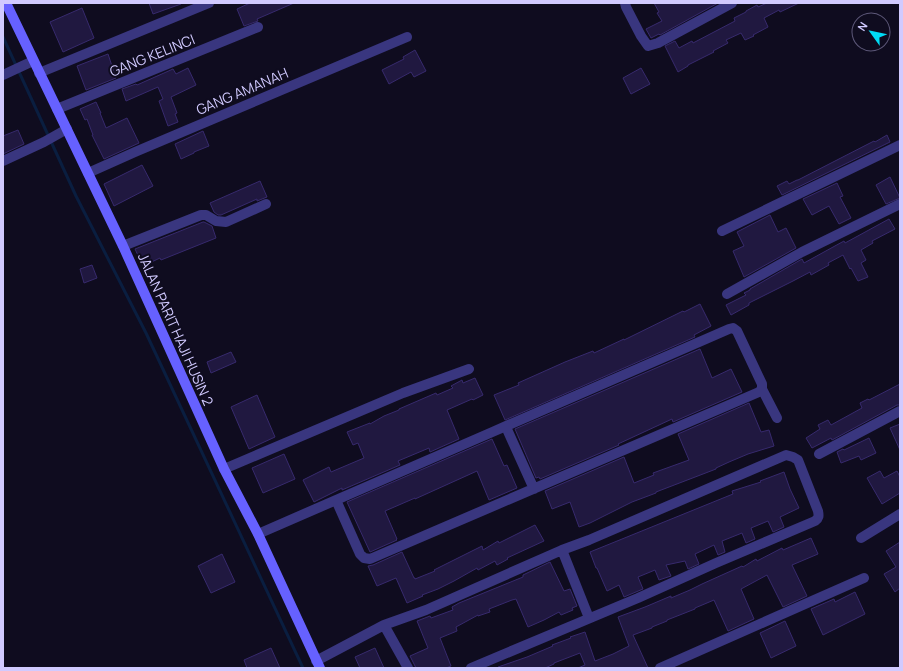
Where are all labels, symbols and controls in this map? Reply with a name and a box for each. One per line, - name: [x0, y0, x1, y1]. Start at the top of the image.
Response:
- north arrow: [851, 12, 891, 52]
- text: N: [854, 19, 871, 34]
- street label: GANG KELINCI: [107, 29, 197, 81]
- street label: GANG AMANAH: [193, 63, 291, 119]
- street label: JALAN PARIT HAJI HUSIN 2: [134, 250, 218, 408]

